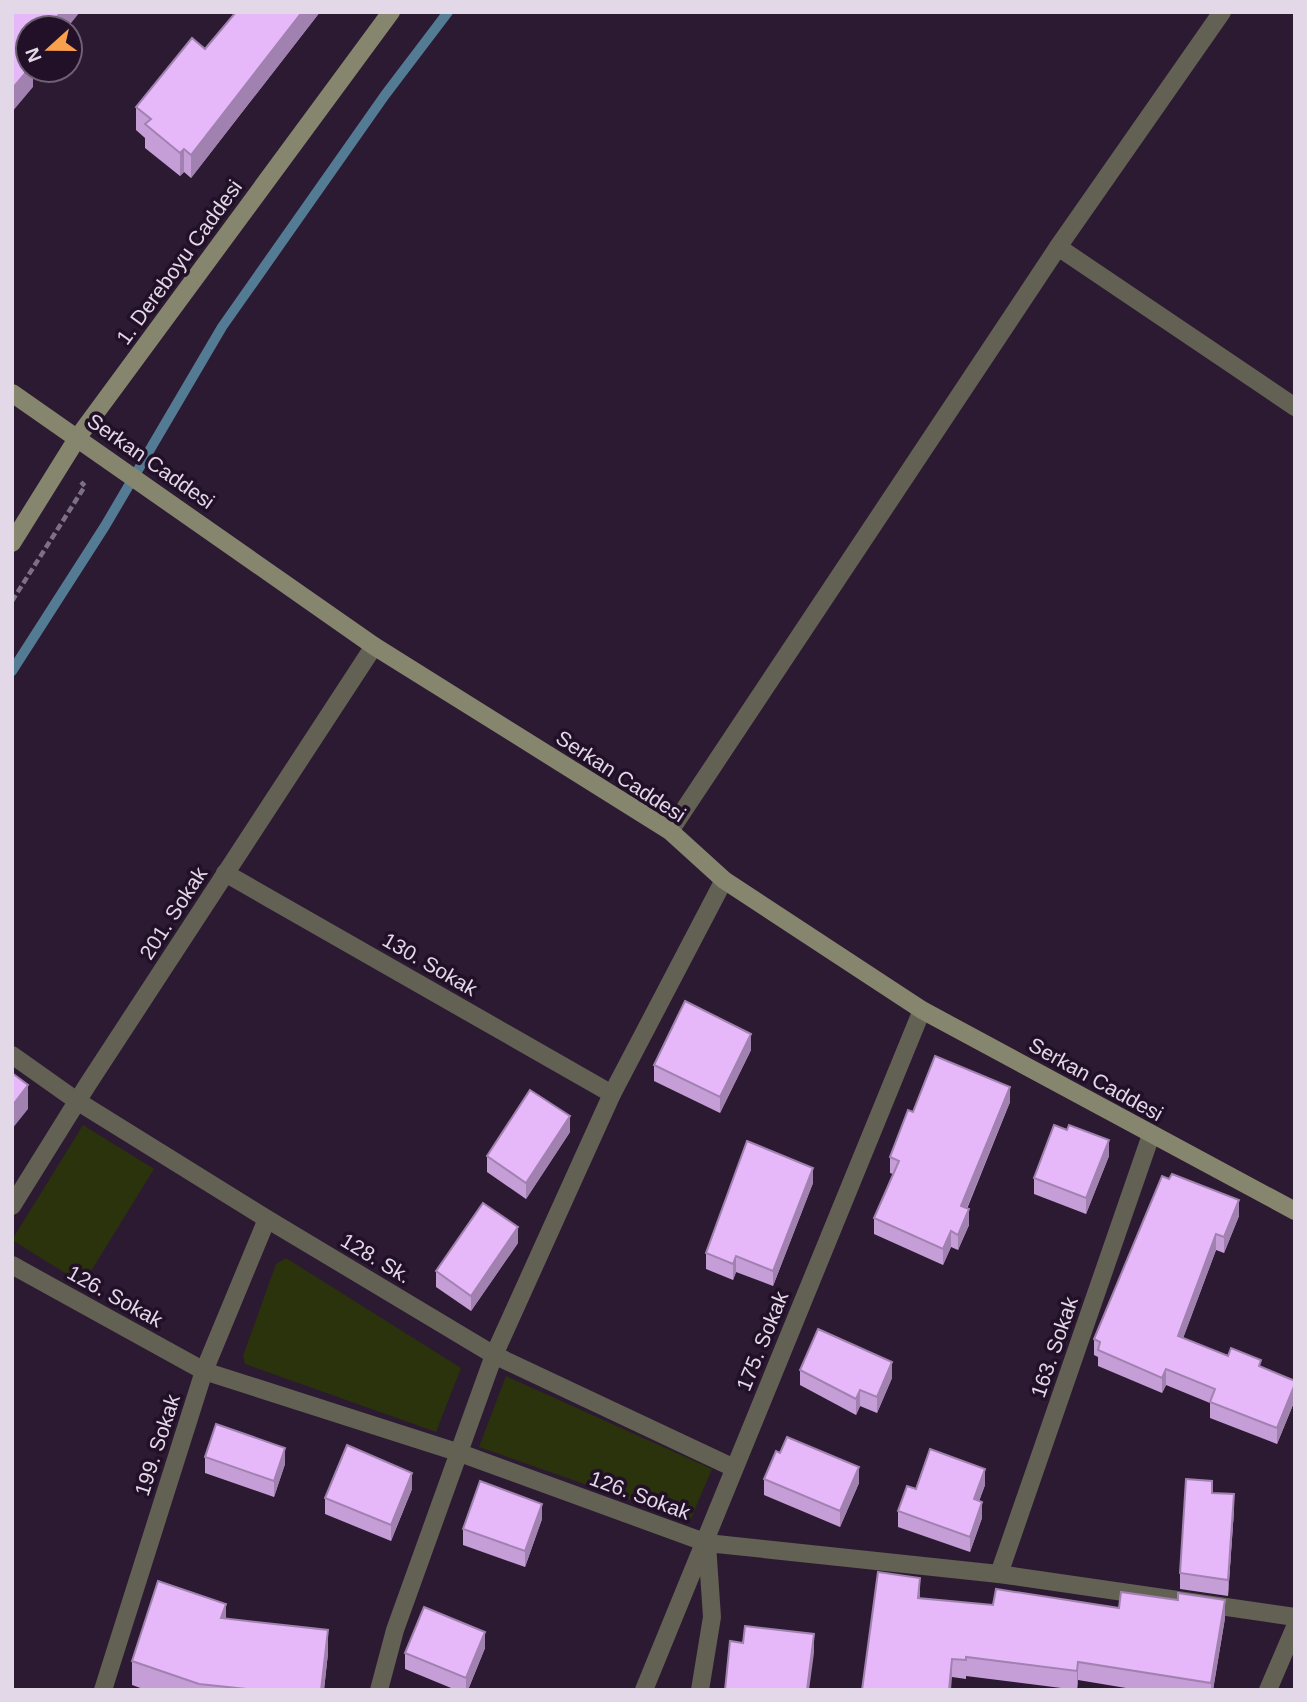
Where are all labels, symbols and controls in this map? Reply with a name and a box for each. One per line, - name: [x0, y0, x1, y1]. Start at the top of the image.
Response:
- north arrow: [14, 14, 84, 84]
- text: N: [21, 45, 46, 65]
- street label: 1. Dereboyu Caddesi: [112, 175, 246, 349]
- street label: Serkan Caddesi: [83, 409, 219, 513]
- street label: Serkan Caddesi: [552, 726, 690, 826]
- street label: 201. Sokak: [135, 862, 212, 963]
- street label: 130. Sokak: [379, 928, 482, 1000]
- street label: Serkan Caddesi: [1025, 1033, 1167, 1125]
- street label: 128. Sk.: [337, 1228, 415, 1288]
- street label: 126. Sokak: [63, 1260, 167, 1332]
- street label: 175. Sokak: [732, 1288, 793, 1394]
- street label: 163. Sokak: [1026, 1293, 1082, 1400]
- street label: 199. Sokak: [130, 1391, 184, 1499]
- street label: 126. Sokak: [587, 1466, 694, 1524]

